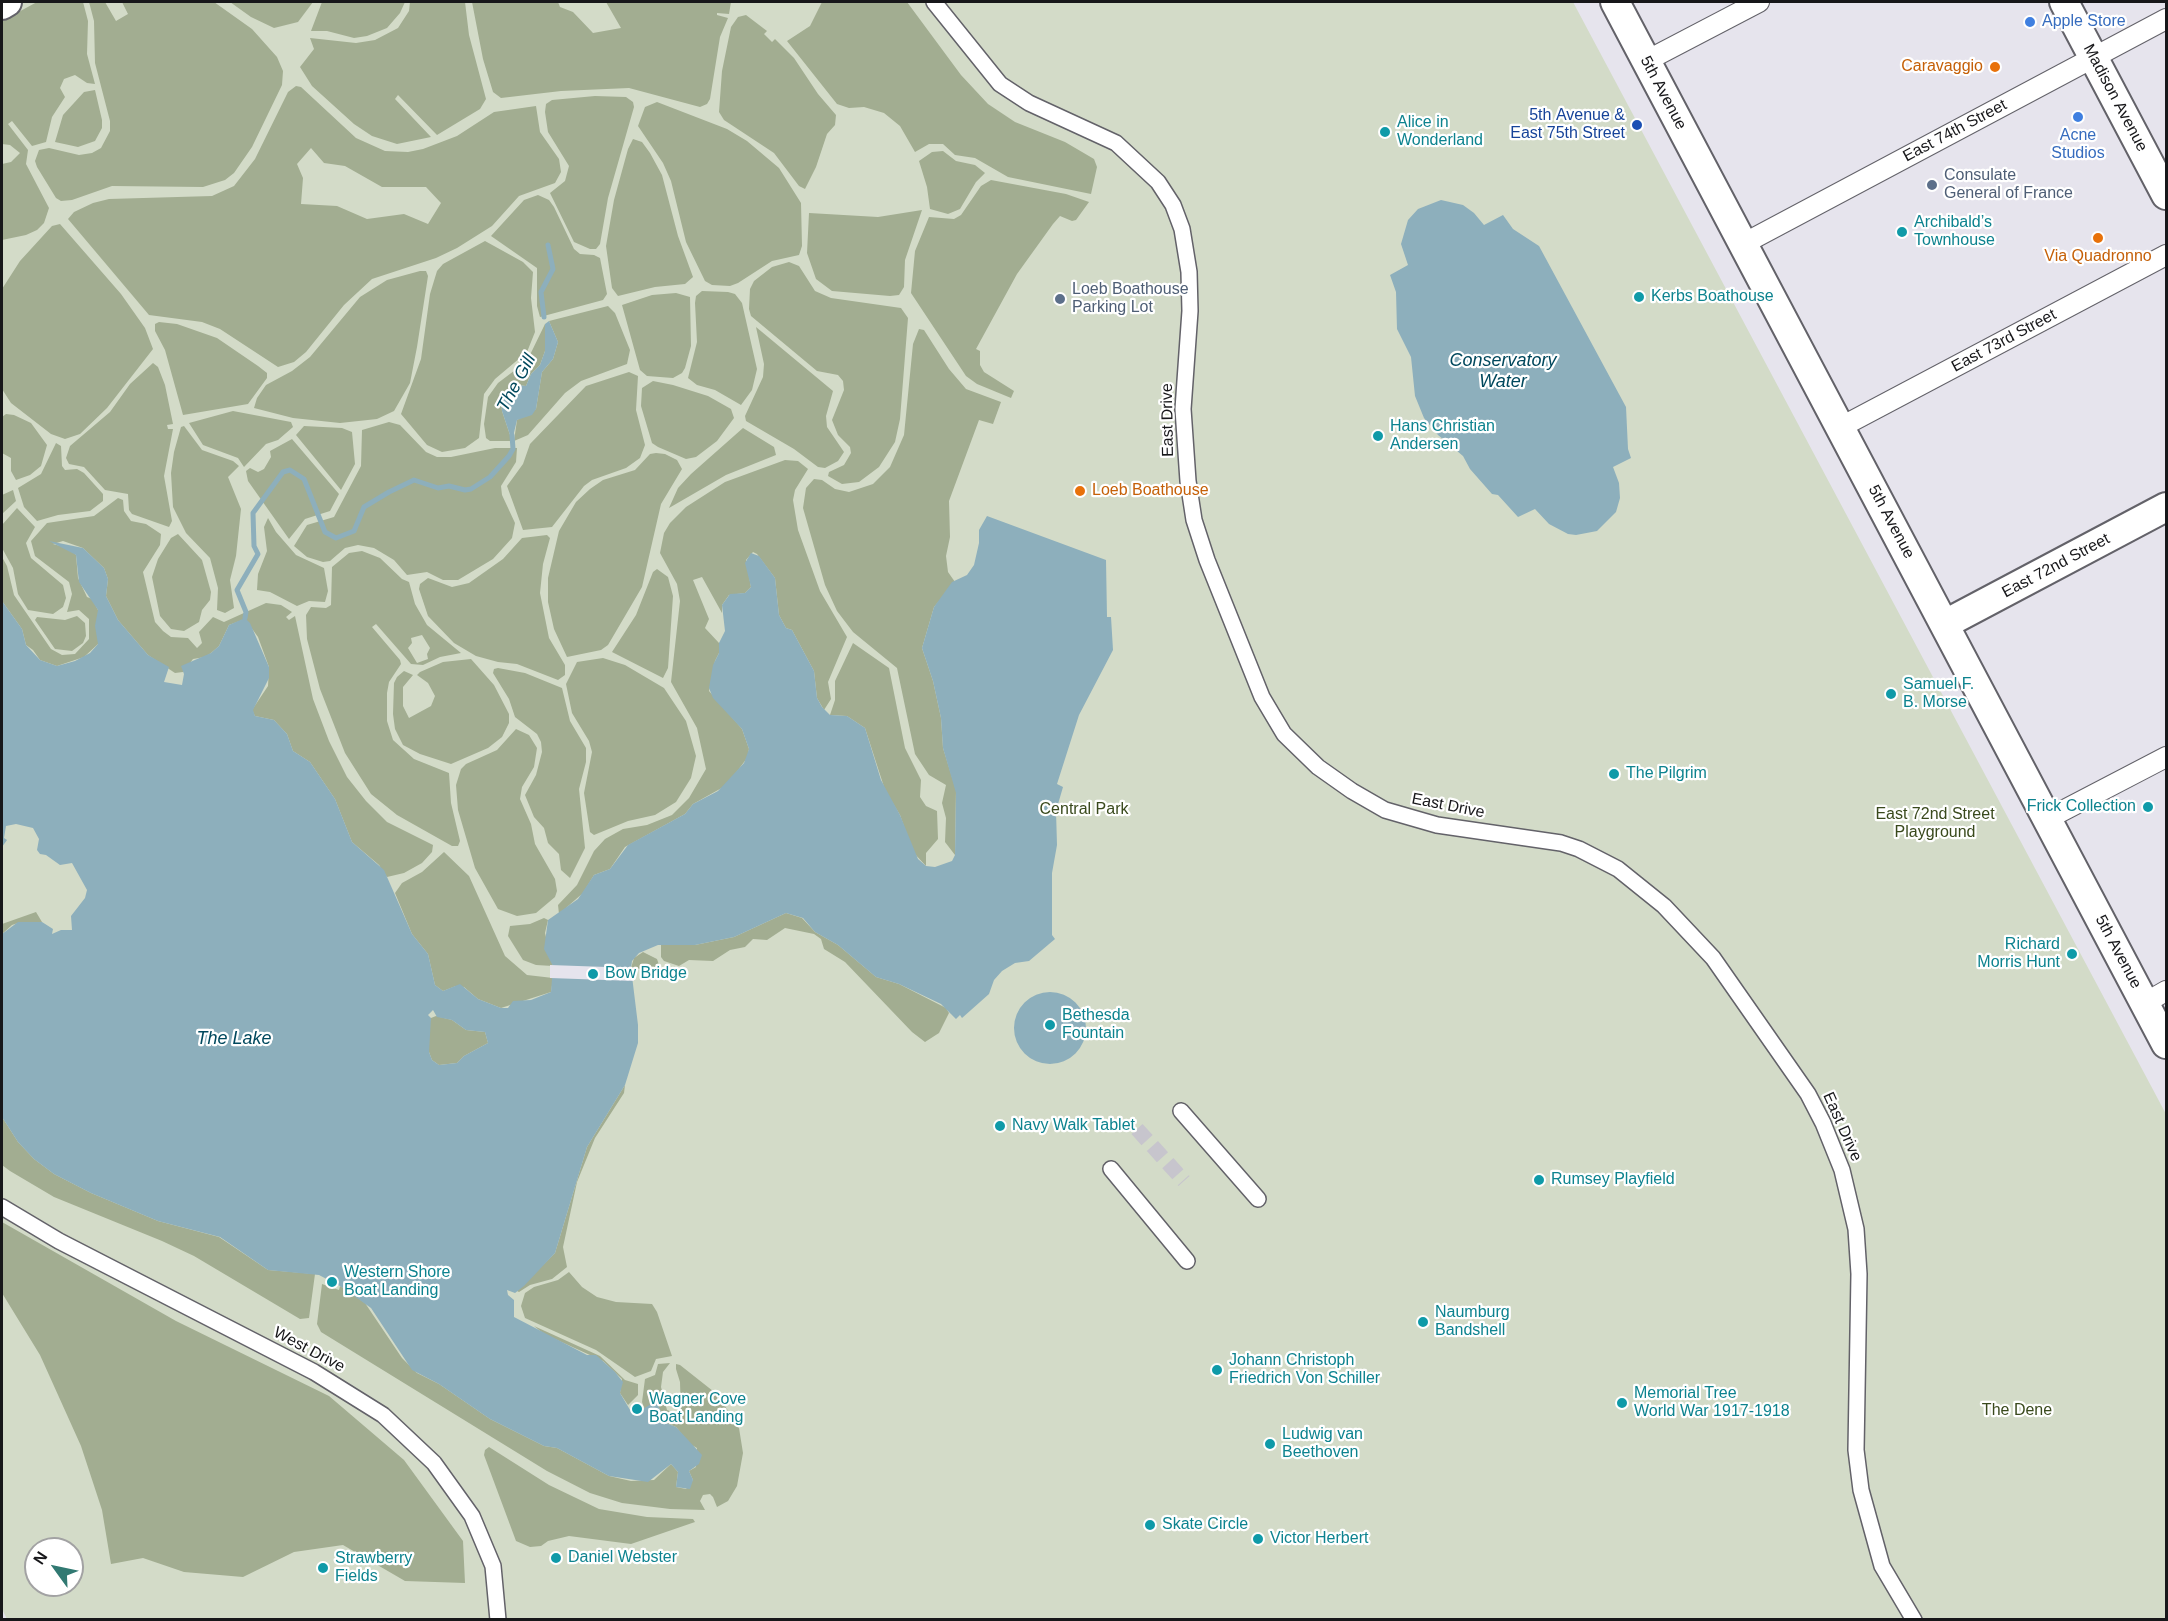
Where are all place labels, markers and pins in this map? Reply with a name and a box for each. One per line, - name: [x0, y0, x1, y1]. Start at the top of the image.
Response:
- place label: Apple Store: [2042, 12, 2126, 32]
- marker: Apple Store: [2023, 15, 2037, 29]
- place label: Caravaggio: [1901, 57, 1983, 77]
- marker: Caravaggio: [1988, 60, 2002, 74]
- place label: 5th Avenue & East 75th Street: [1510, 106, 1625, 144]
- marker: Acne Studios: [2071, 110, 2085, 124]
- place label: Alice in Wonderland: [1397, 113, 1483, 151]
- marker: 5th Avenue & East 75th Street: [1630, 118, 1644, 132]
- marker: Alice in Wonderland: [1378, 125, 1392, 139]
- place label: Acne Studios: [2051, 126, 2105, 164]
- place label: Consulate General of France: [1944, 166, 2073, 204]
- marker: Consulate General of France: [1925, 178, 1939, 192]
- place label: Archibald’s Townhouse: [1914, 213, 1995, 251]
- marker: Archibald’s Townhouse: [1895, 225, 1909, 239]
- marker: Via Quadronno: [2091, 231, 2105, 245]
- place label: Via Quadronno: [2044, 247, 2152, 267]
- place label: Loeb Boathouse Parking Lot: [1072, 280, 1189, 318]
- place label: Kerbs Boathouse: [1651, 287, 1774, 307]
- marker: Kerbs Boathouse: [1632, 290, 1646, 304]
- marker: Loeb Boathouse Parking Lot: [1053, 292, 1067, 306]
- place label: Hans Christian Andersen: [1390, 417, 1495, 455]
- marker: Hans Christian Andersen: [1371, 429, 1385, 443]
- place label: Loeb Boathouse: [1092, 481, 1209, 501]
- marker: Loeb Boathouse: [1073, 484, 1087, 498]
- place label: Samuel F. B. Morse: [1903, 675, 1974, 713]
- marker: Samuel F. B. Morse: [1884, 687, 1898, 701]
- place label: The Pilgrim: [1626, 764, 1707, 784]
- marker: The Pilgrim: [1607, 767, 1621, 781]
- place label: Frick Collection: [2027, 797, 2136, 817]
- marker: Frick Collection: [2141, 800, 2155, 814]
- place label: Richard Morris Hunt: [1977, 935, 2060, 973]
- marker: Richard Morris Hunt: [2065, 947, 2079, 961]
- place label: Bow Bridge: [605, 964, 687, 984]
- marker: Bow Bridge: [586, 967, 600, 981]
- place label: Bethesda Fountain: [1062, 1006, 1130, 1044]
- marker: Bethesda Fountain: [1043, 1018, 1057, 1032]
- place label: Navy Walk Tablet: [1012, 1116, 1135, 1136]
- marker: Navy Walk Tablet: [993, 1119, 1007, 1133]
- place label: Rumsey Playfield: [1551, 1170, 1675, 1190]
- marker: Rumsey Playfield: [1532, 1173, 1546, 1187]
- place label: Western Shore Boat Landing: [344, 1263, 450, 1301]
- marker: Western Shore Boat Landing: [325, 1275, 339, 1289]
- place label: Naumburg Bandshell: [1435, 1303, 1510, 1341]
- marker: Naumburg Bandshell: [1416, 1315, 1430, 1329]
- place label: Johann Christoph Friedrich Von Schiller: [1229, 1351, 1380, 1389]
- marker: Johann Christoph Friedrich Von Schiller: [1210, 1363, 1224, 1377]
- place label: Memorial Tree World War 1917-1918: [1634, 1384, 1790, 1422]
- place label: Wagner Cove Boat Landing: [649, 1390, 746, 1428]
- marker: Memorial Tree World War 1917-1918: [1615, 1396, 1629, 1410]
- marker: Wagner Cove Boat Landing: [630, 1402, 644, 1416]
- place label: Ludwig van Beethoven: [1282, 1425, 1363, 1463]
- marker: Ludwig van Beethoven: [1263, 1437, 1277, 1451]
- place label: Skate Circle: [1162, 1515, 1248, 1535]
- marker: Skate Circle: [1143, 1518, 1157, 1532]
- place label: Victor Herbert: [1270, 1529, 1368, 1549]
- marker: Victor Herbert: [1251, 1532, 1265, 1546]
- place label: Daniel Webster: [568, 1548, 677, 1568]
- place label: Strawberry Fields: [335, 1549, 412, 1587]
- marker: Daniel Webster: [549, 1551, 563, 1565]
- marker: Strawberry Fields: [316, 1561, 330, 1575]

